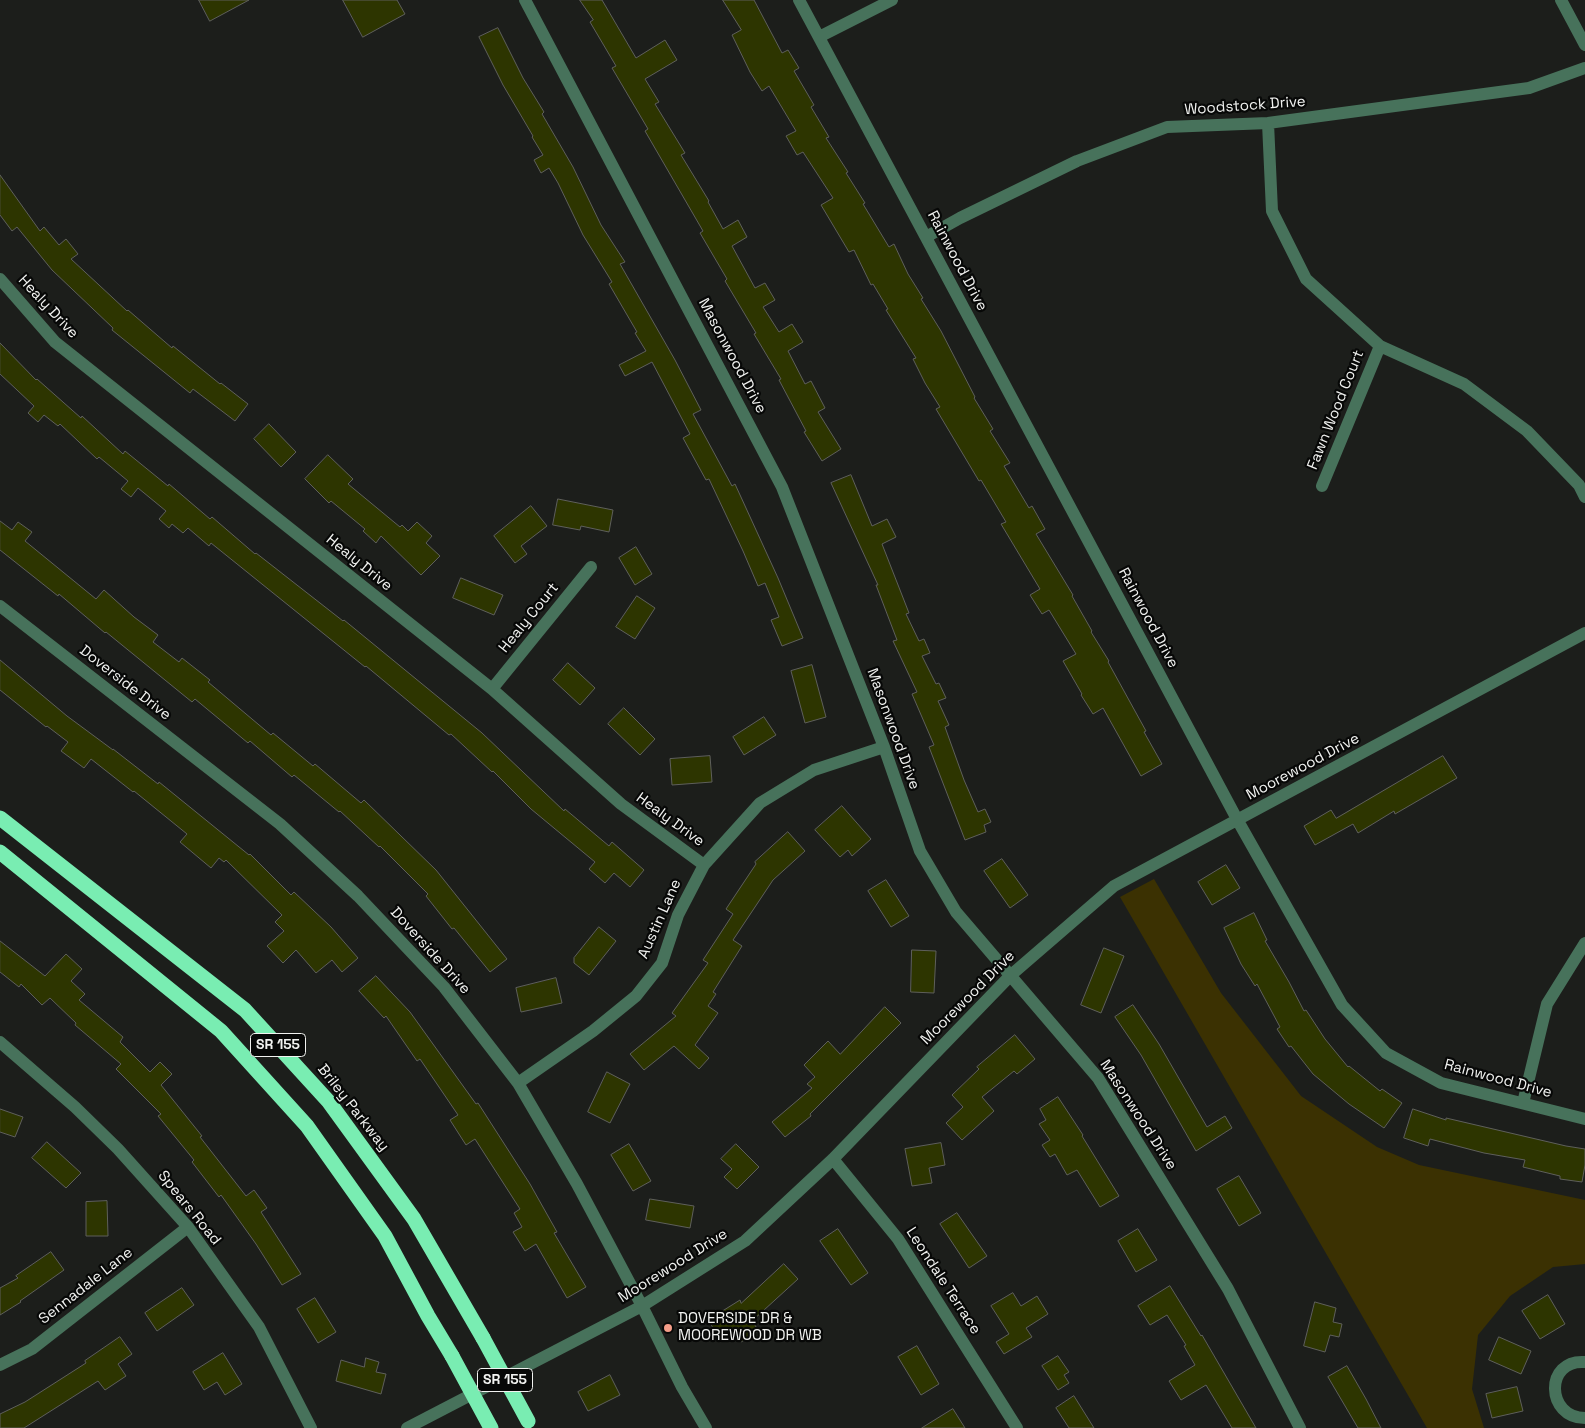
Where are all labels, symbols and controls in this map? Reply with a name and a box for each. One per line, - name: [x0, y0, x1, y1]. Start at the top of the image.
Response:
- street label: Woodstock Drive: [1184, 93, 1306, 119]
- street label: Rainwood Drive: [923, 208, 991, 314]
- street label: Healy Drive: [14, 272, 82, 342]
- street label: Masonwood Drive: [694, 295, 770, 417]
- street label: Fawn Wood Court: [1304, 348, 1368, 472]
- street label: Healy Drive: [322, 531, 396, 595]
- street label: Rainwood Drive: [1114, 565, 1182, 671]
- street label: Healy Court: [495, 579, 563, 657]
- street label: Doverside Drive: [76, 642, 174, 724]
- street label: Masonwood Drive: [863, 666, 923, 792]
- street label: Moorewood Drive: [1243, 730, 1363, 804]
- street label: Healy Drive: [632, 789, 708, 851]
- street label: Austin Lane: [635, 877, 685, 961]
- street label: Doverside Drive: [386, 904, 474, 998]
- street label: Moorewood Drive: [917, 947, 1019, 1049]
- road number: SR 155: [250, 1034, 306, 1056]
- street label: Rainwood Drive: [1442, 1056, 1554, 1102]
- street label: Masonwood Drive: [1096, 1057, 1180, 1173]
- street label: Briley Parkway: [313, 1061, 393, 1155]
- street label: Spears Road: [154, 1167, 224, 1249]
- street label: Leondale Terrace: [902, 1224, 984, 1338]
- street label: Moorewood Drive: [615, 1225, 731, 1307]
- street label: Sennadale Lane: [35, 1244, 137, 1328]
- place label: DOVERSIDE DR & MOOREWOOD DR WB: [678, 1310, 822, 1345]
- marker: DOVERSIDE DR & MOOREWOOD DR WB: [662, 1322, 674, 1334]
- road number: SR 155: [478, 1368, 532, 1392]

